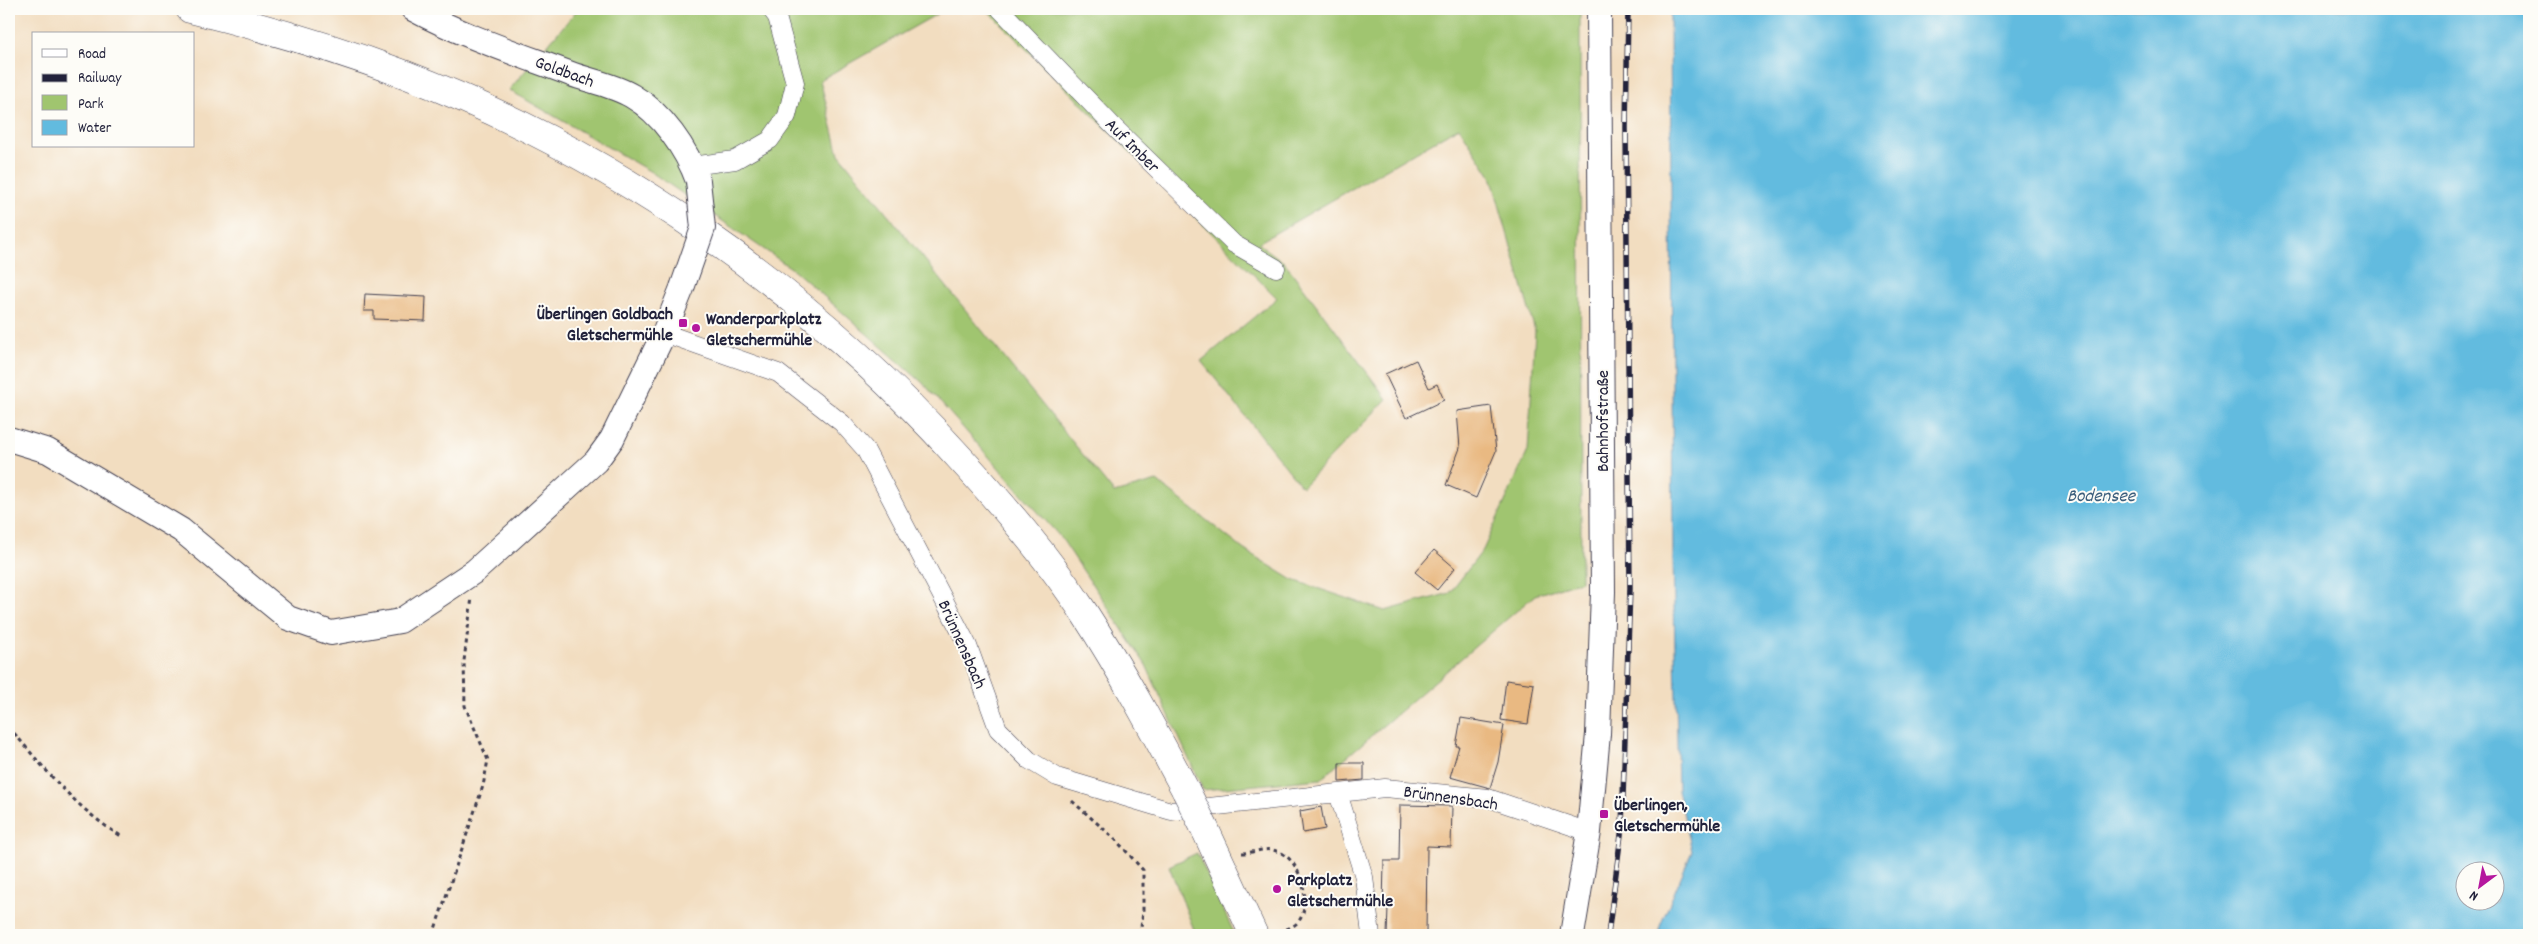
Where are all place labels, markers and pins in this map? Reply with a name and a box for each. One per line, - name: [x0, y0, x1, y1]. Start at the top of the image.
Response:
- place label: Überlingen Goldbach Gletschermühle: [537, 303, 673, 349]
- place label: Wanderparkplatz Gletschermühle: [706, 308, 822, 354]
- marker: Überlingen Goldbach Gletschermühle: [677, 317, 689, 329]
- marker: Wanderparkplatz Gletschermühle: [690, 322, 702, 334]
- place label: Überlingen, Gletschermühle: [1614, 794, 1720, 840]
- marker: Überlingen, Gletschermühle: [1598, 808, 1610, 820]
- place label: Parkplatz Gletschermühle: [1287, 869, 1393, 915]
- marker: Parkplatz Gletschermühle: [1271, 883, 1283, 895]

